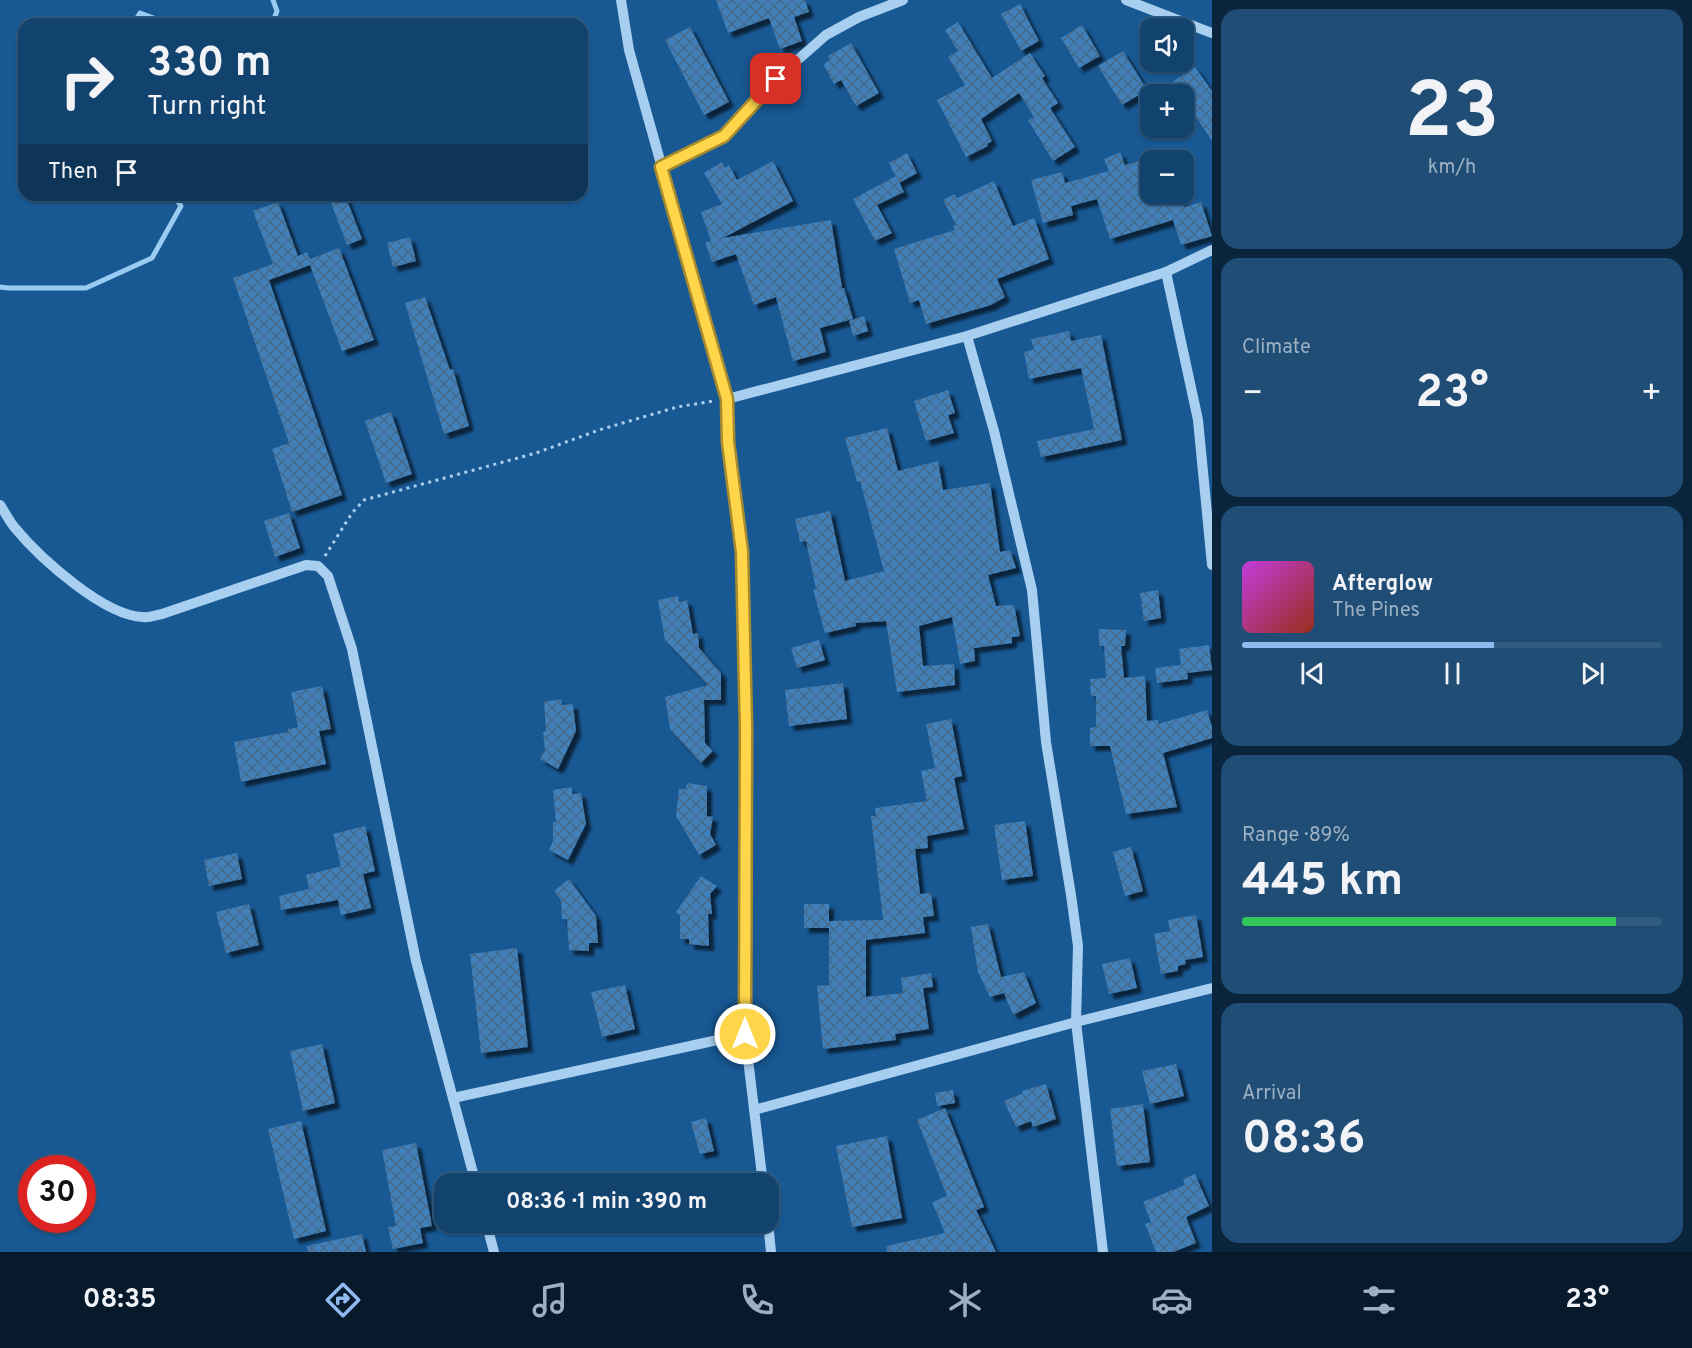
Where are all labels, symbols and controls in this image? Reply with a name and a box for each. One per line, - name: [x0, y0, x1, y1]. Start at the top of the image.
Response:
- map controls: [1140, 18, 1194, 204]
- button: sound: [1140, 18, 1194, 72]
- text: 330 m: [147, 38, 272, 91]
- icon: right: [48, 42, 126, 120]
- pin: [750, 53, 801, 104]
- icon: arrive: [759, 62, 792, 95]
- text: 23: [1405, 66, 1499, 165]
- button: +: [1140, 84, 1194, 138]
- text: Turn right: [147, 90, 266, 124]
- button: −: [1140, 150, 1194, 204]
- text: km/h: [1428, 155, 1476, 181]
- icon: arrive: [110, 156, 143, 189]
- text: Then: [48, 159, 98, 186]
- text: Climate: [1242, 335, 1311, 361]
- text: 23°: [1415, 366, 1489, 423]
- text: −: [1242, 374, 1263, 416]
- text: +: [1641, 374, 1662, 416]
- text: Afterglow: [1332, 571, 1433, 598]
- text: The Pines: [1332, 598, 1420, 624]
- icon: previous: [1296, 657, 1329, 690]
- icon: pause: [1436, 657, 1469, 690]
- icon: next: [1576, 657, 1609, 690]
- text: Range · 89%: [1242, 823, 1350, 849]
- text: 445 km: [1242, 854, 1403, 911]
- position arrow: [713, 1002, 777, 1066]
- text: Arrival: [1242, 1081, 1302, 1107]
- text: 08:36: [1242, 1112, 1365, 1169]
- speed limit sign: 30: [18, 1155, 96, 1233]
- text: 08:36 · 1 min · 390 m: [506, 1189, 707, 1216]
- icon: directions: [322, 1279, 364, 1321]
- icon: music: [529, 1279, 571, 1321]
- icon: phone: [736, 1279, 778, 1321]
- icon: climate: [944, 1279, 986, 1321]
- icon: car: [1151, 1279, 1193, 1321]
- icon: filters: [1358, 1279, 1400, 1321]
- text: 08:35: [83, 1283, 157, 1317]
- text: 23°: [1565, 1283, 1609, 1317]

